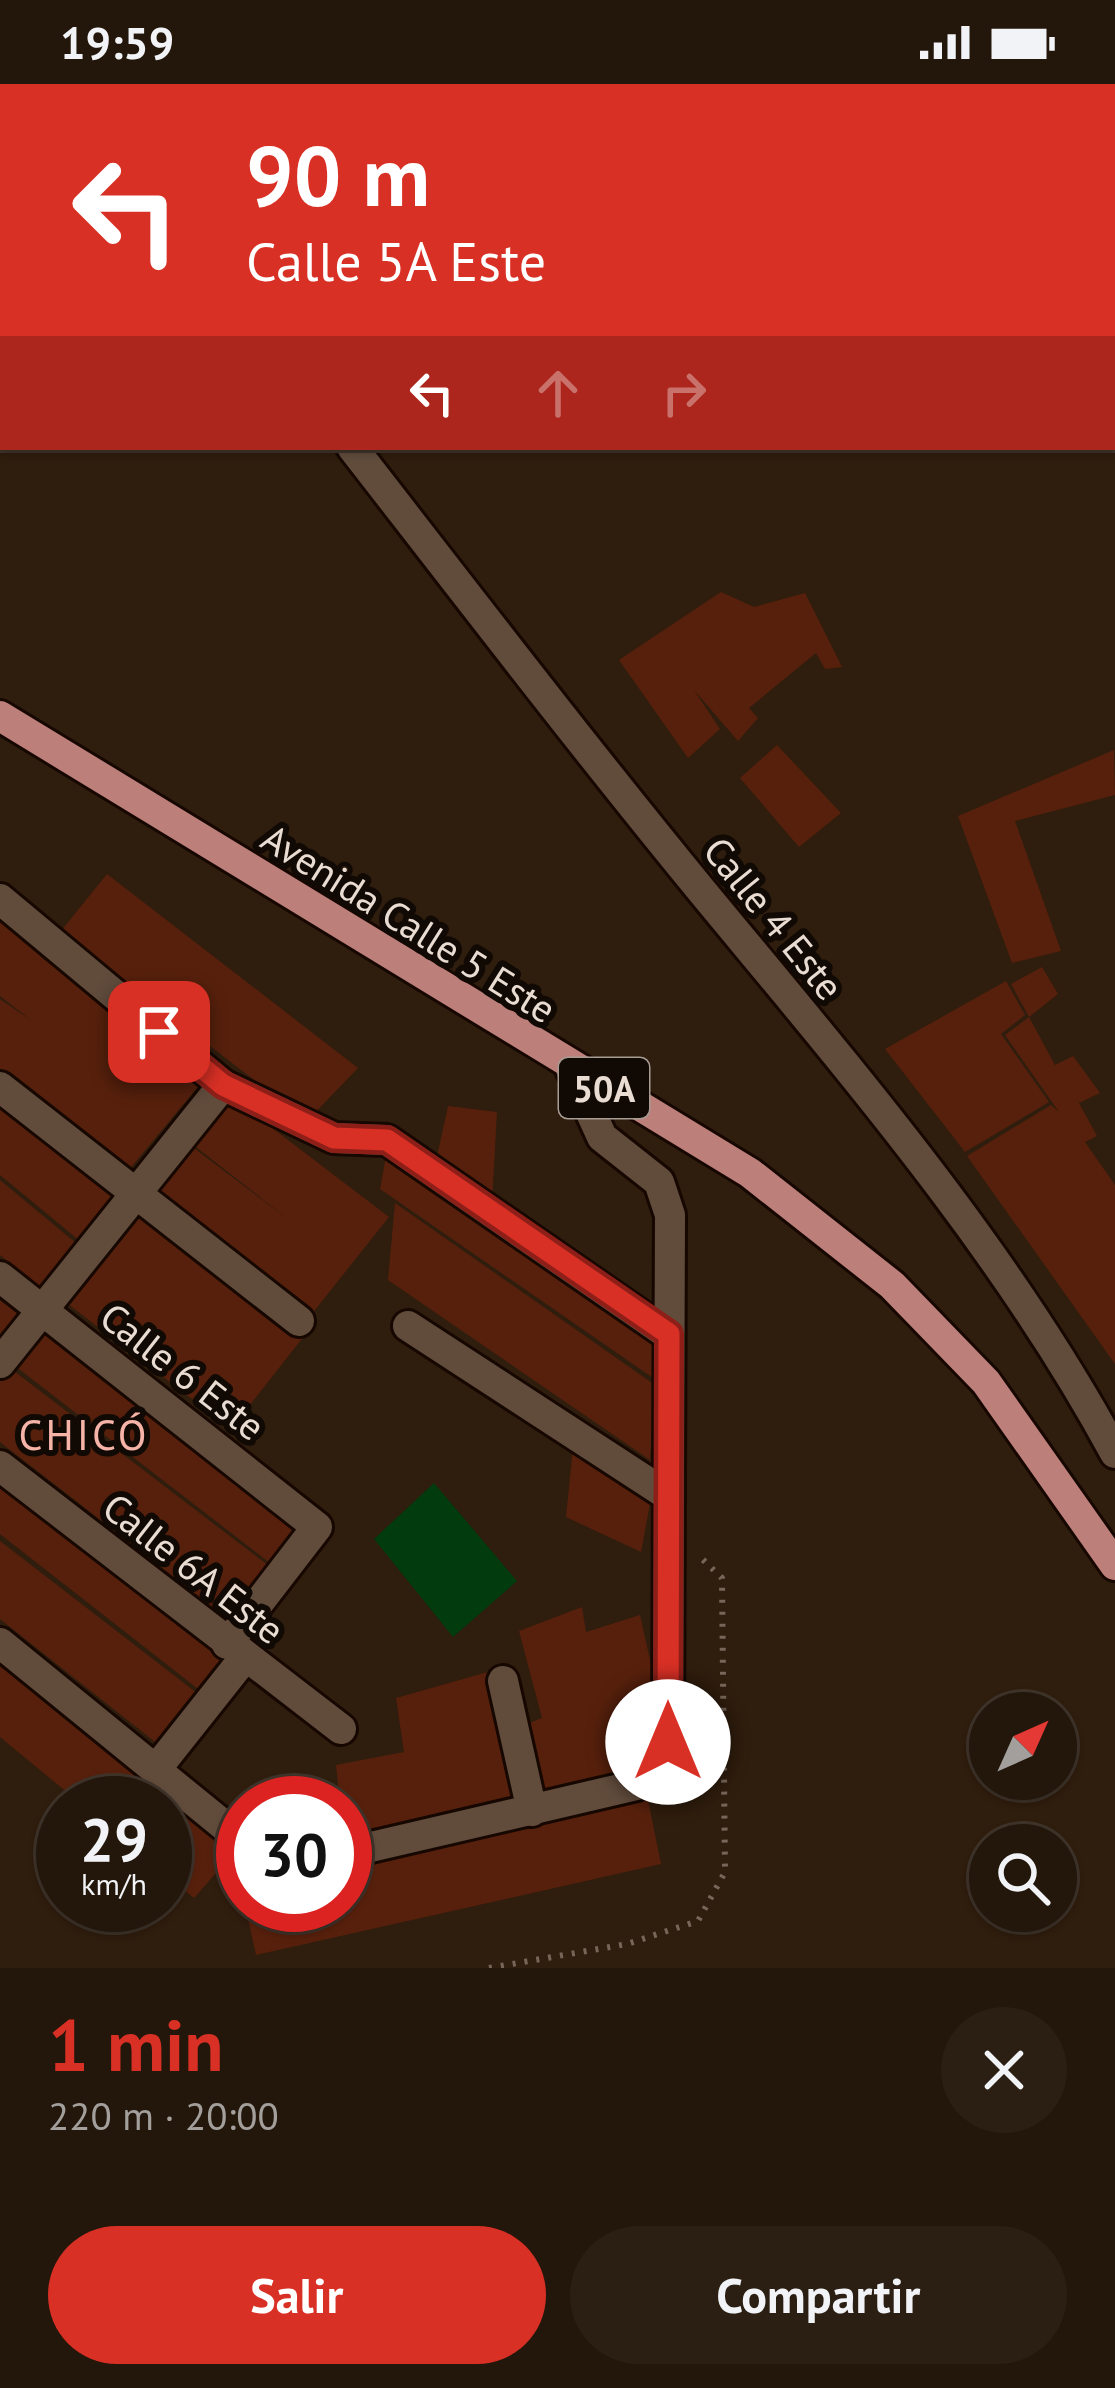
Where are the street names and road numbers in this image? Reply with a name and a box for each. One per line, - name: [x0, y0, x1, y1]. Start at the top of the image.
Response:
- street label: Avenida Calle 5 Este: [252, 812, 566, 1034]
- street label: Calle 4 Este: [693, 826, 855, 1010]
- road number: 50A: [559, 1058, 649, 1118]
- street label: Calle 6 Este: [90, 1291, 276, 1451]
- street label: Calle 6A Este: [93, 1481, 295, 1655]

